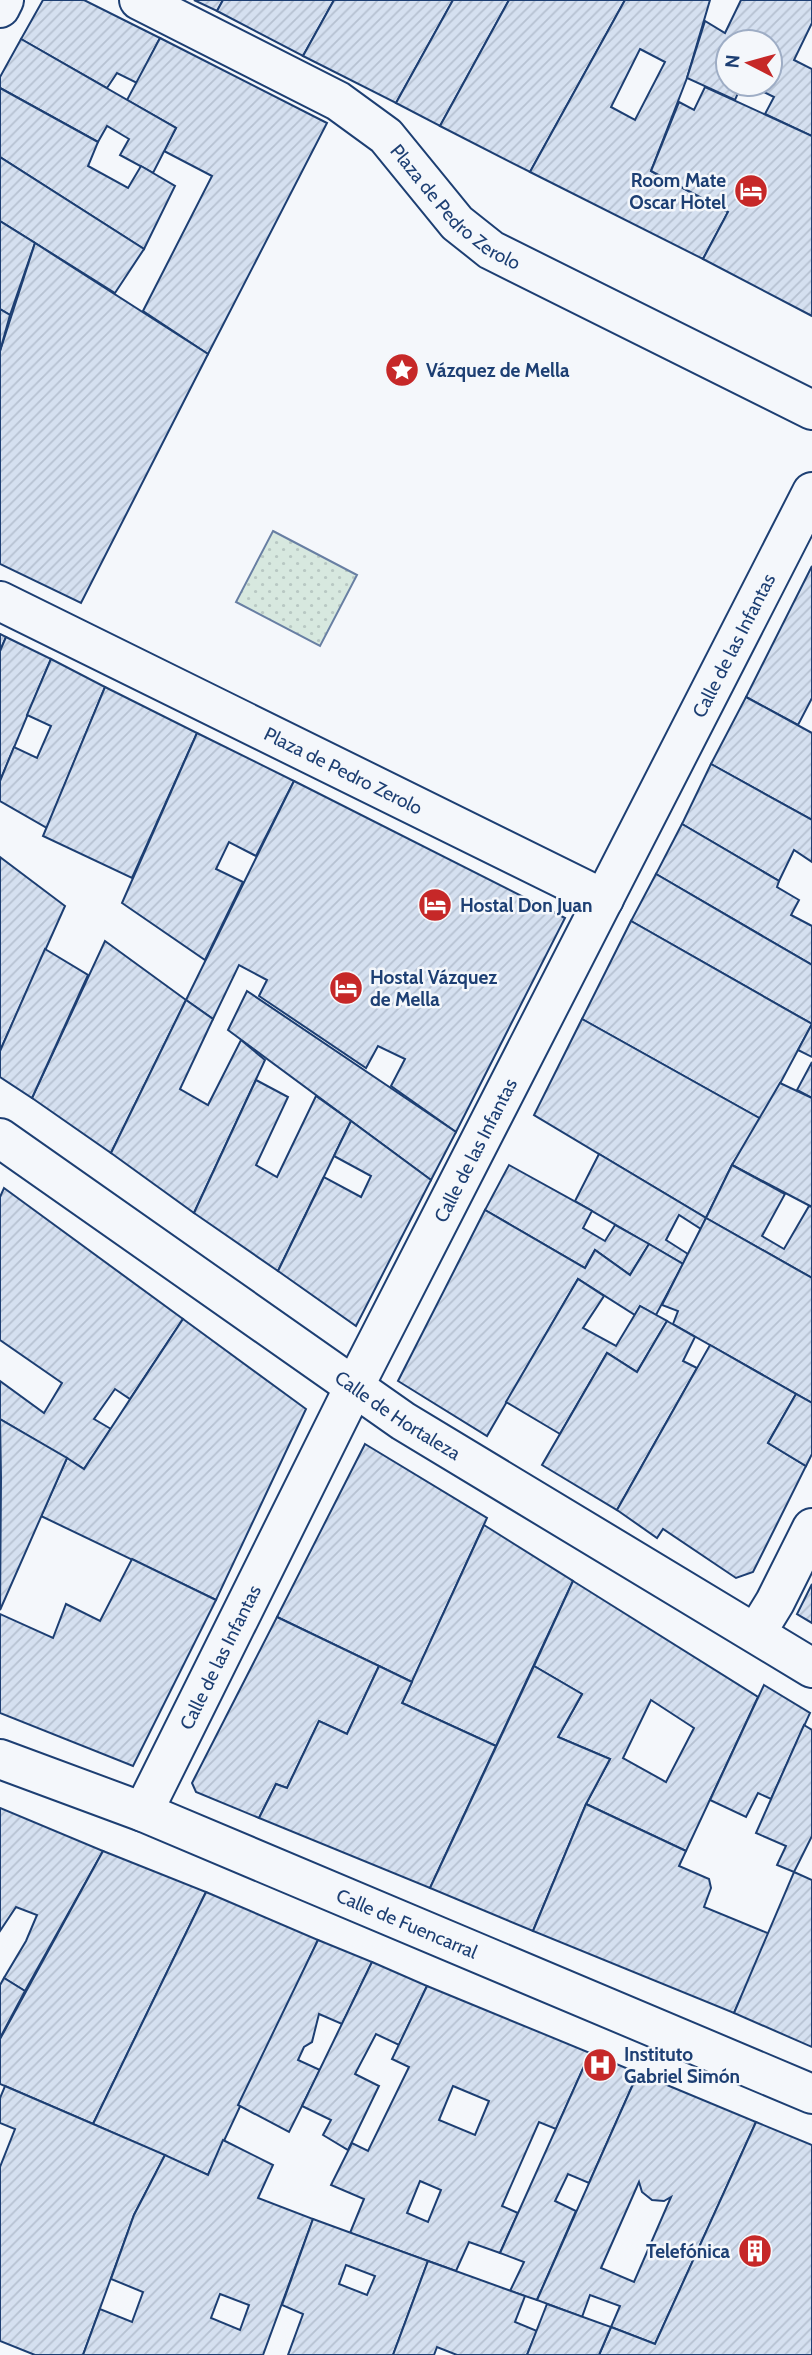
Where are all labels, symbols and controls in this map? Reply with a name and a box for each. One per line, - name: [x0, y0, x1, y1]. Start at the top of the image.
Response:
- north arrow: [714, 28, 784, 98]
- text: N: [720, 53, 745, 69]
- street label: Plaza de Pedro Zerolo: [385, 140, 524, 275]
- place label: Room Mate Oscar Hotel: [629, 169, 726, 214]
- hotel icon: Room Mate Oscar Hotel: [732, 172, 770, 210]
- place icon: Vázquez de Mella: [383, 351, 421, 389]
- place label: Vázquez de Mella: [426, 359, 570, 382]
- street label: Calle de las Infantas: [688, 570, 780, 721]
- street label: Plaza de Pedro Zerolo: [260, 722, 426, 820]
- hotel icon: Hostal Don Juan: [416, 886, 454, 924]
- place label: Hostal Don Juan: [460, 894, 592, 917]
- place label: Hostal Vázquez de Mella: [370, 966, 497, 1011]
- hotel icon: Hostal Vázquez de Mella: [327, 969, 365, 1007]
- street label: Calle de las Infantas: [429, 1075, 522, 1226]
- street label: Calle de Hortaleza: [330, 1366, 465, 1465]
- street label: Calle de las Infantas: [175, 1581, 266, 1733]
- street label: Calle de Fuencarral: [333, 1884, 481, 1964]
- place label: Instituto Gabriel Simón: [624, 2043, 740, 2088]
- hospital icon: Instituto Gabriel Simón: [581, 2046, 619, 2084]
- building icon: Telefónica: [736, 2232, 774, 2270]
- place label: Telefónica: [646, 2240, 731, 2263]

